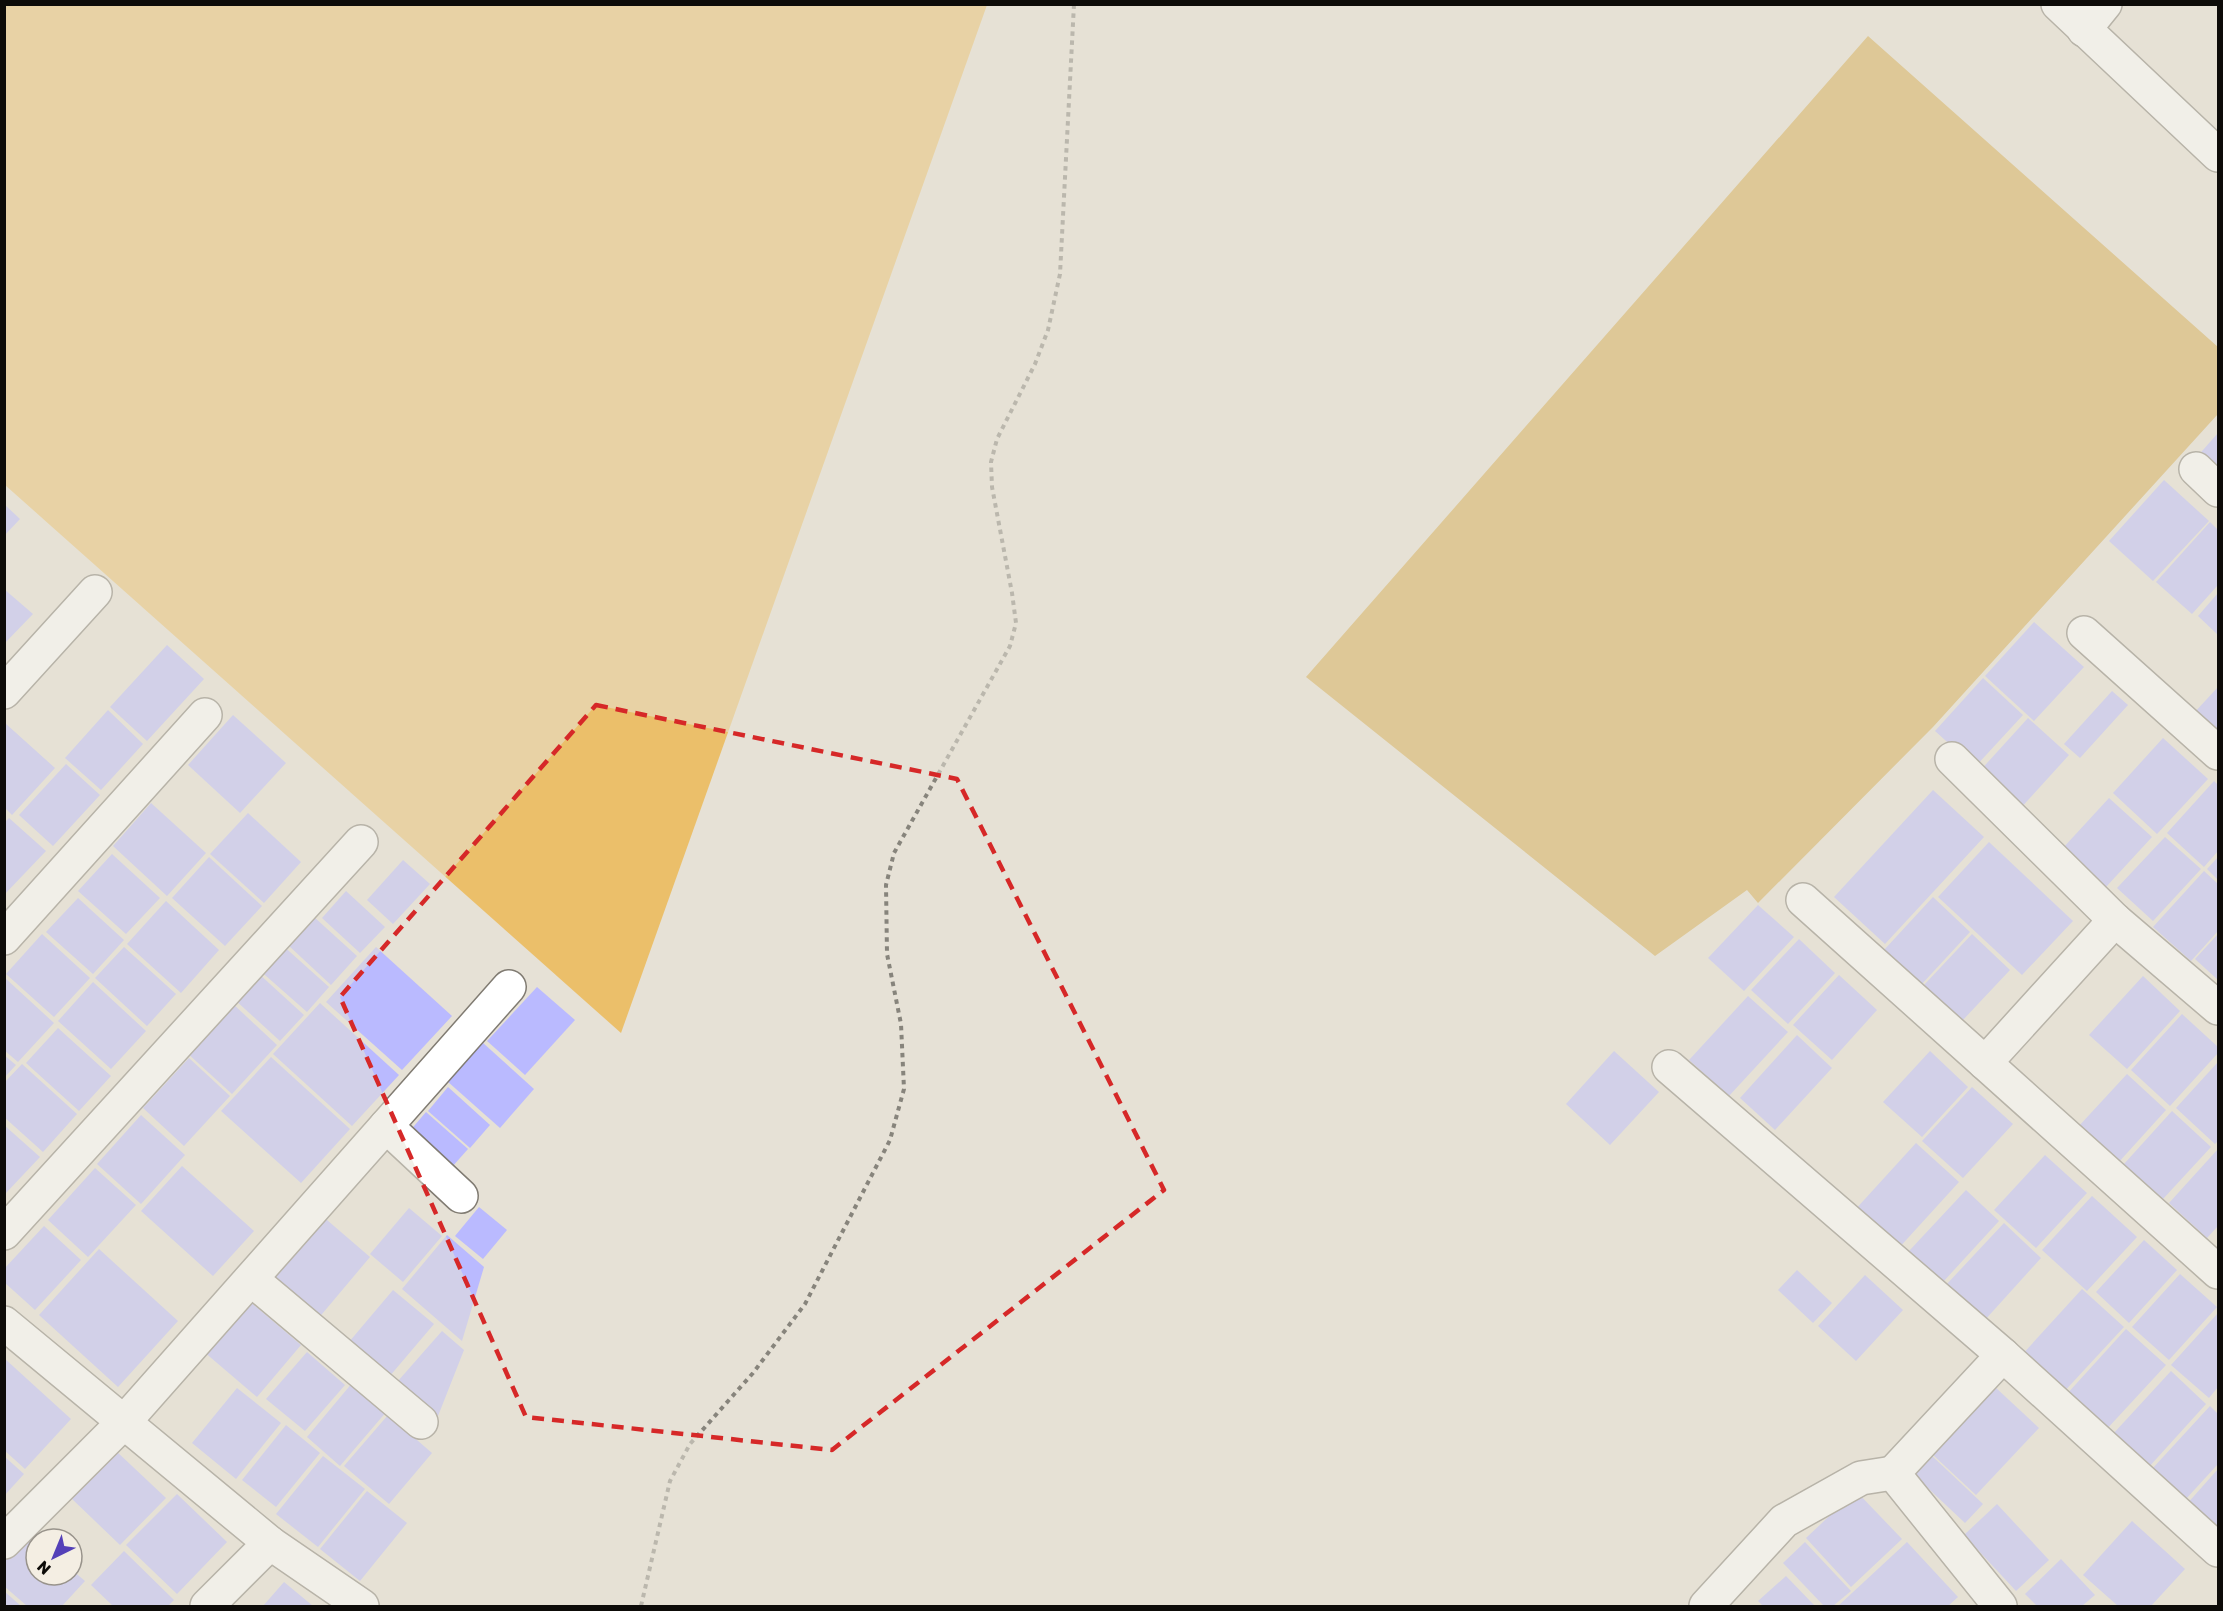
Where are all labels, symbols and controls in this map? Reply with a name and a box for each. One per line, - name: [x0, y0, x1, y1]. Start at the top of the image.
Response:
- north arrow: [24, 1527, 84, 1587]
- text: N: [33, 1557, 55, 1578]

